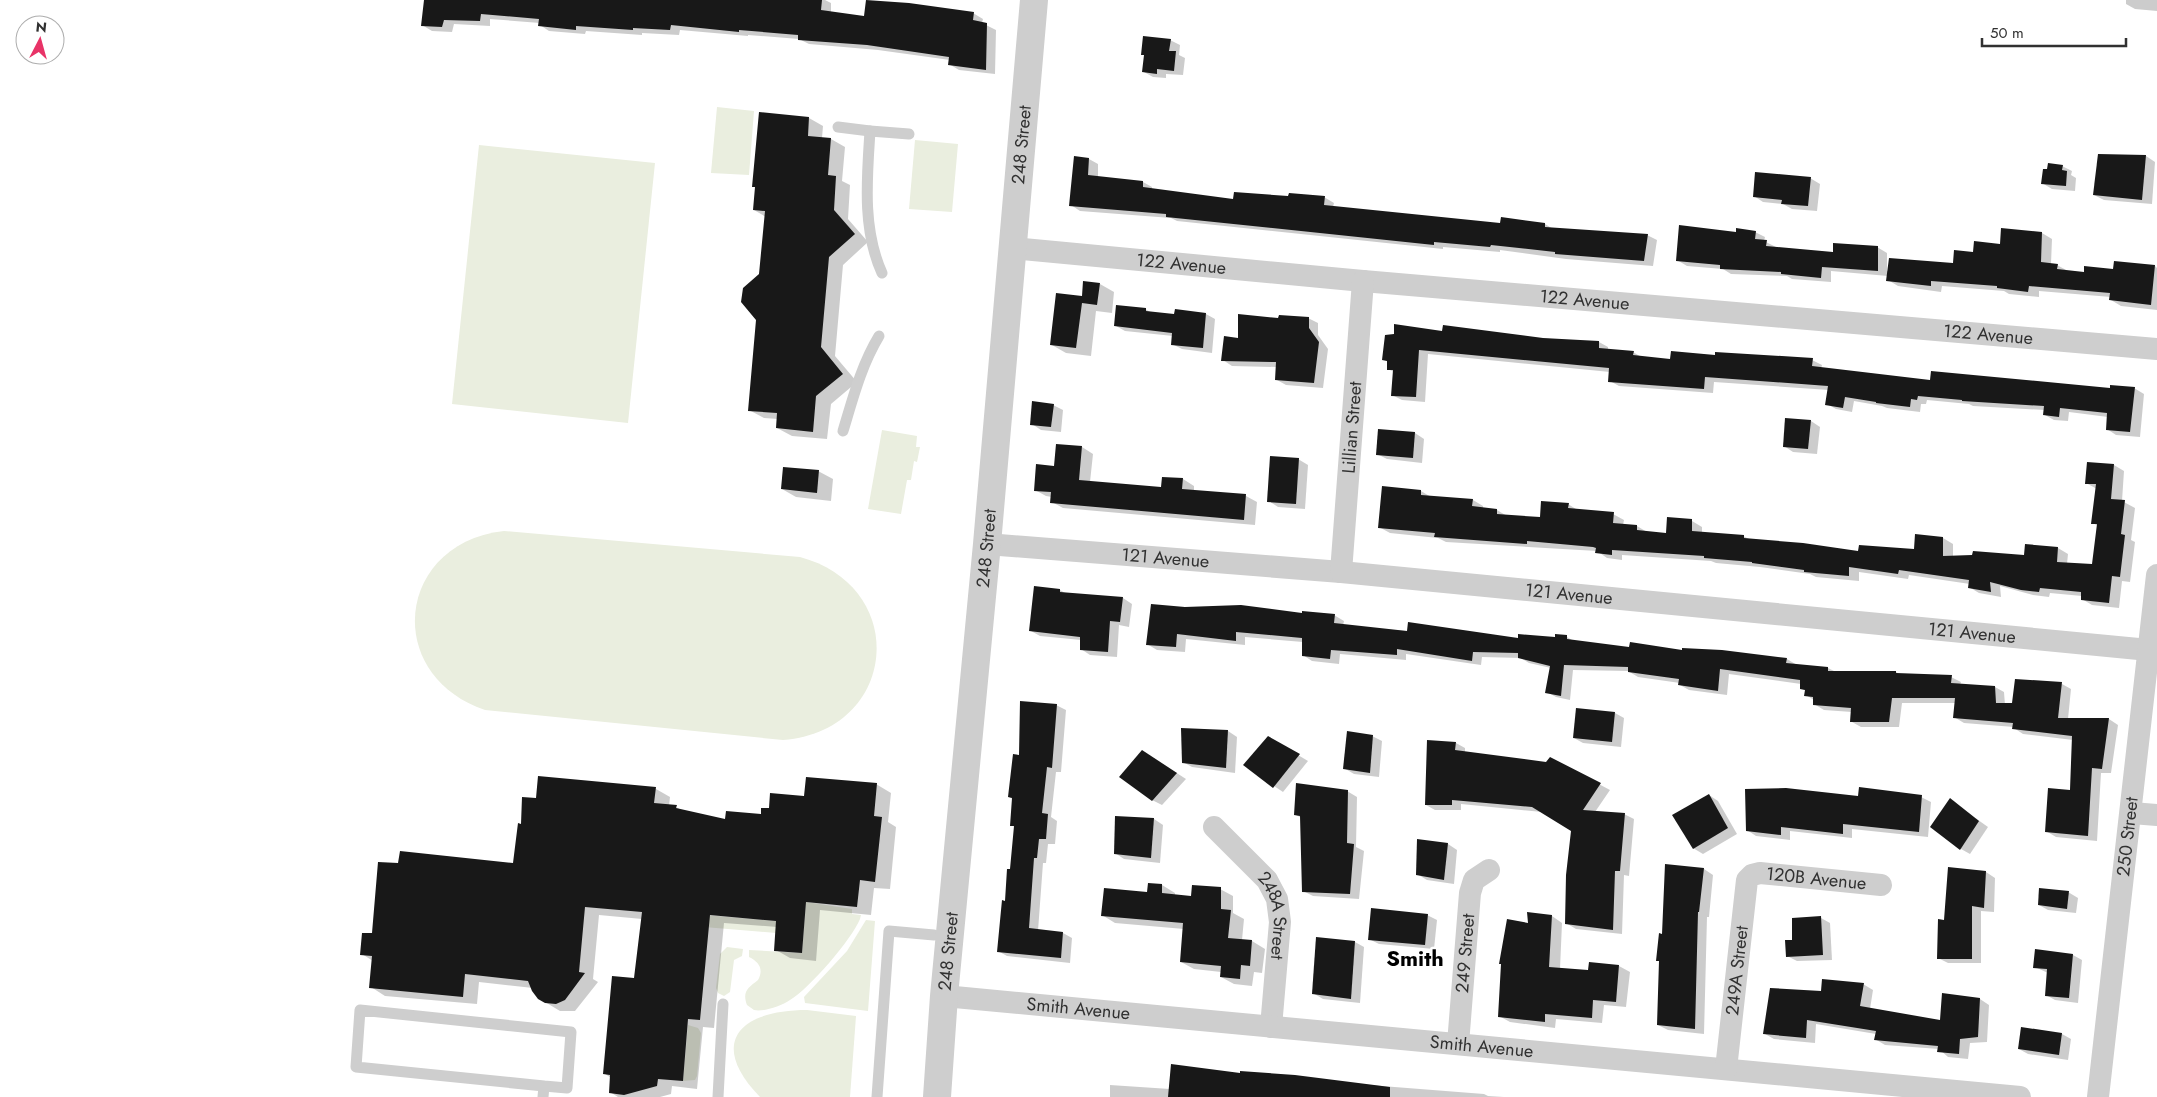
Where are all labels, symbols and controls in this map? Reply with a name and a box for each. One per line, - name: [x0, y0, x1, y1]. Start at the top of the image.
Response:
- north arrow: [15, 15, 65, 65]
- scale bar: [1982, 15, 2126, 47]
- text: N: [35, 17, 48, 38]
- text: 50 m: [1990, 22, 2024, 44]
- street label: 248 Street: [1005, 104, 1038, 185]
- street label: 122 Avenue: [1135, 247, 1227, 281]
- street label: 122 Avenue: [1539, 283, 1631, 317]
- street label: 122 Avenue: [1942, 318, 2034, 351]
- street label: Lillian Street: [1335, 380, 1368, 474]
- street label: 248 Street: [970, 507, 1003, 589]
- street label: 121 Avenue: [1121, 542, 1210, 575]
- street label: 121 Avenue: [1524, 577, 1614, 611]
- street label: 121 Avenue: [1927, 616, 2017, 650]
- street label: 250 Street: [2110, 795, 2145, 878]
- street label: 120B Avenue: [1765, 861, 1868, 896]
- street label: 248A Street: [1252, 865, 1293, 961]
- street label: 248 Street: [932, 910, 965, 992]
- street label: 249 Street: [1449, 912, 1481, 994]
- street label: 249A Street: [1719, 924, 1755, 1017]
- district label: Smith: [1386, 942, 1444, 974]
- street label: Smith Avenue: [1025, 991, 1131, 1026]
- street label: Smith Avenue: [1429, 1029, 1535, 1064]

